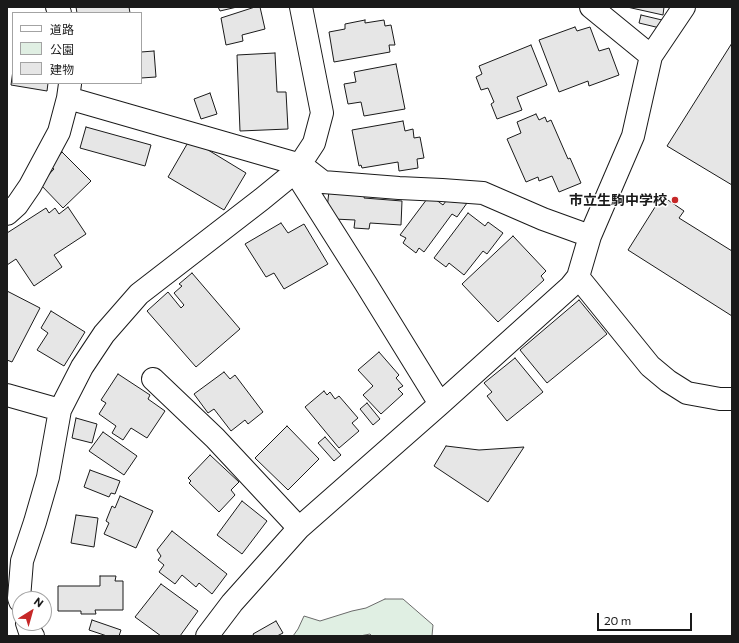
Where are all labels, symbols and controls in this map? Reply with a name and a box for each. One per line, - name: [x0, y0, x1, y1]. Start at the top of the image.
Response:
- legend: [12, 12, 142, 84]
- text: 道路: [50, 22, 74, 36]
- text: 公園: [50, 42, 74, 56]
- text: 建物: [50, 62, 74, 76]
- place label: 市立生駒中学校: [569, 192, 667, 208]
- marker: 市立生駒中学校: [670, 195, 680, 205]
- north arrow: [12, 591, 52, 631]
- text: N: [32, 594, 46, 609]
- scale bar: [599, 605, 694, 631]
- text: 20 m: [604, 613, 631, 627]

